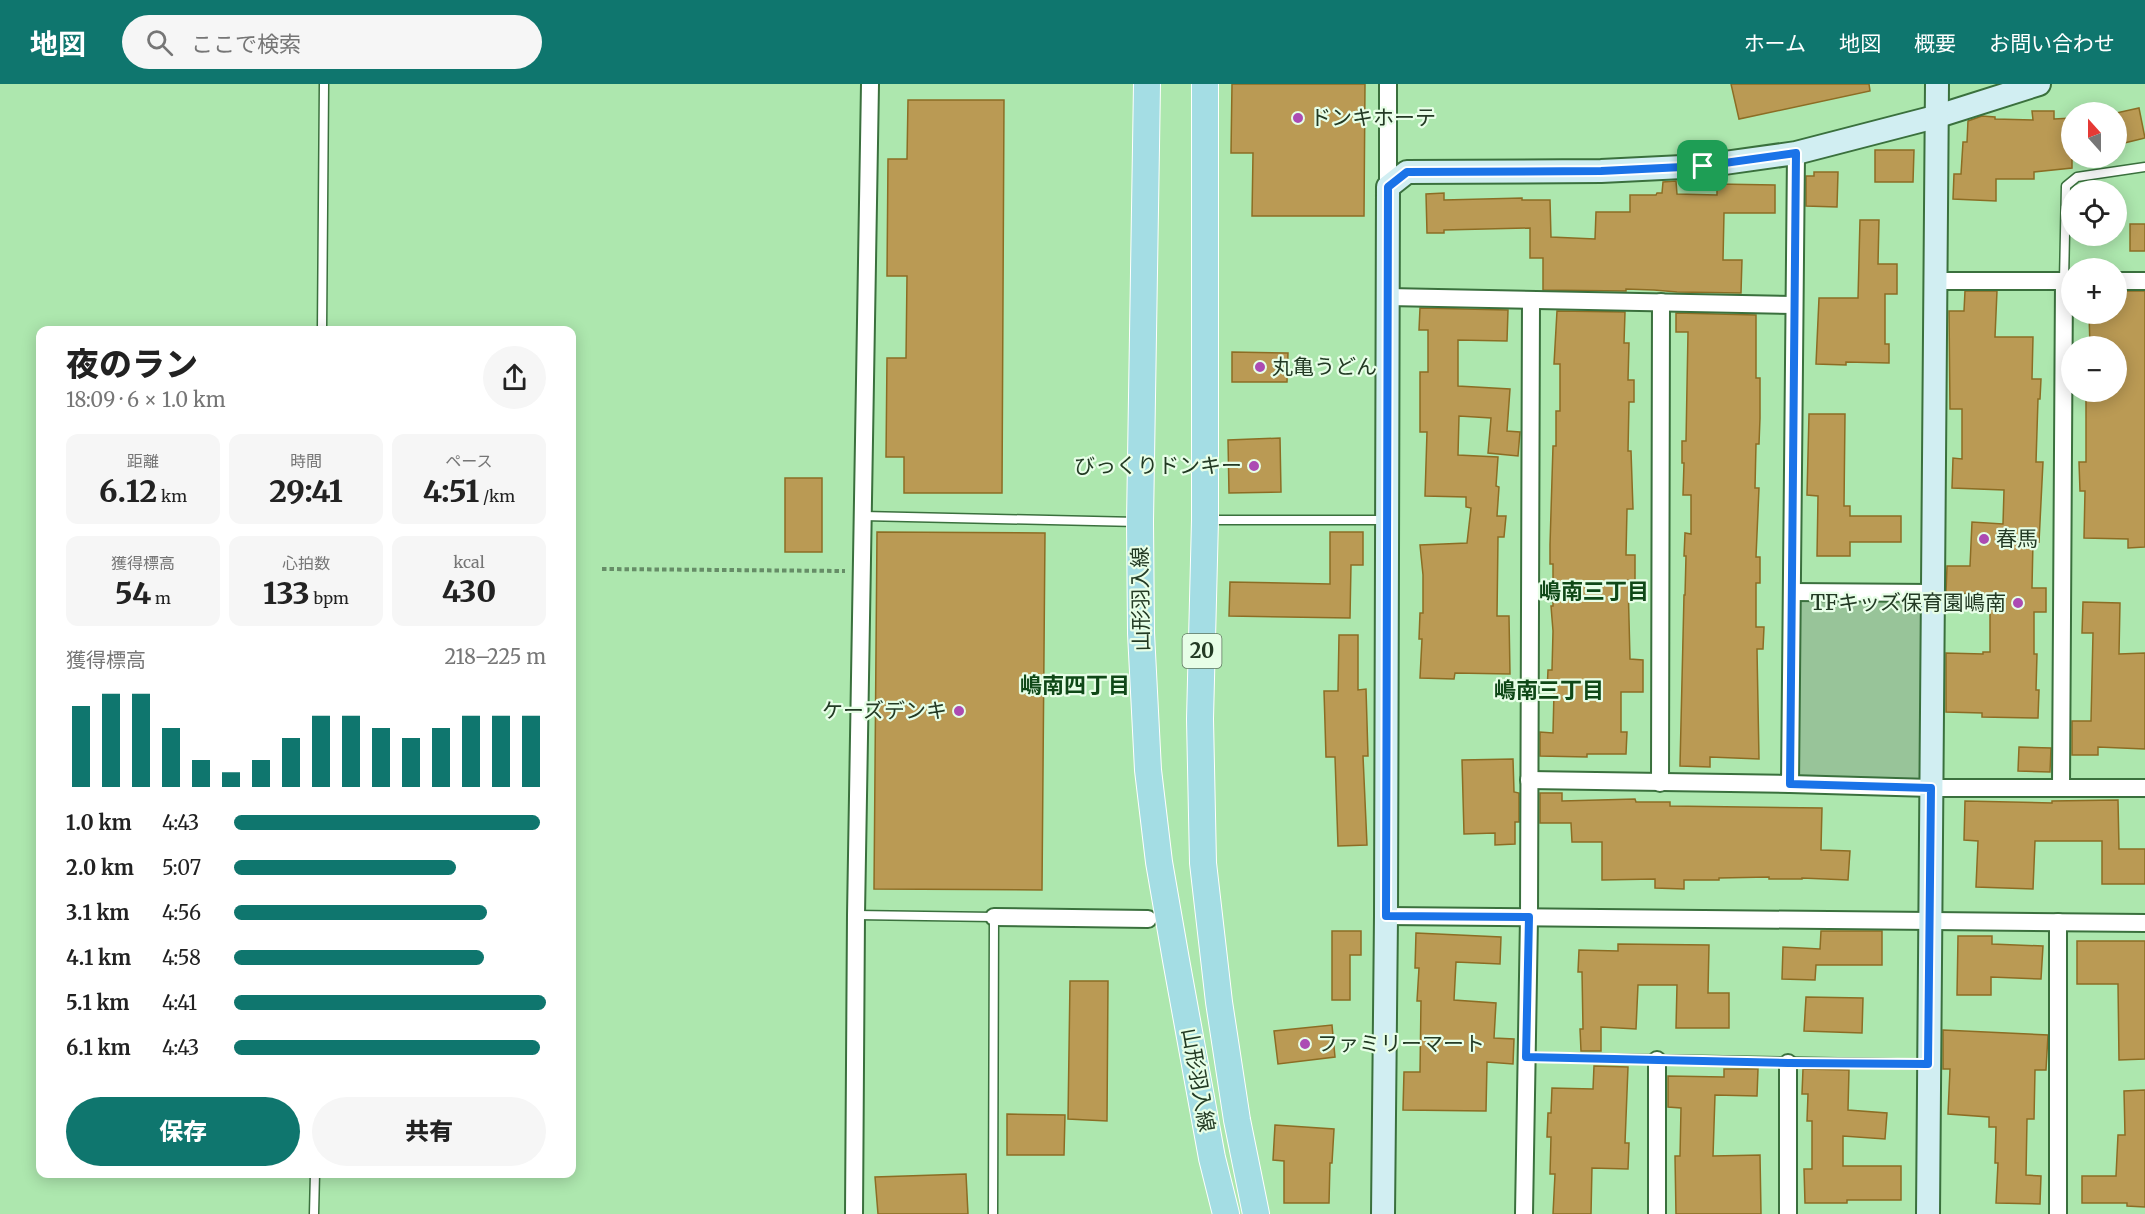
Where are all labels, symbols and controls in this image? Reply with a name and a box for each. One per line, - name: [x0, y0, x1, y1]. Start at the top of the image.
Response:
- search box: [122, 15, 542, 69]
- text: 地図: [30, 26, 86, 62]
- icon: search: [143, 26, 176, 59]
- text: ここで検索: [191, 30, 301, 58]
- text: ホーム: [1744, 30, 1806, 57]
- text: 地図: [1839, 30, 1881, 57]
- text: 概要: [1914, 30, 1956, 57]
- text: お問い合わせ: [1989, 30, 2115, 57]
- north arrow: [2061, 102, 2127, 168]
- map controls: [2061, 102, 2127, 402]
- place label: ドンキホーテ: [1310, 104, 1436, 131]
- marker: ドンキホーテ: [1291, 111, 1305, 125]
- pin: [1677, 140, 1728, 191]
- icon: arrive: [1686, 149, 1719, 182]
- button: locate: [2061, 180, 2127, 246]
- button: +: [2061, 258, 2127, 324]
- button: −: [2061, 336, 2127, 402]
- text: 夜のラン: [66, 344, 198, 385]
- button: share: [483, 346, 546, 409]
- place label: 丸亀うどん: [1272, 353, 1377, 380]
- marker: 丸亀うどん: [1253, 360, 1267, 374]
- text: 18:09 · 6 × 1.0 km: [66, 387, 226, 412]
- text: 距離: [127, 451, 159, 471]
- text: 時間: [290, 451, 322, 471]
- text: ペース: [445, 451, 493, 471]
- place label: びっくりドンキー: [1074, 452, 1242, 479]
- marker: びっくりドンキー: [1247, 459, 1261, 473]
- text: 6.12: [99, 472, 157, 510]
- text: 29:41: [269, 472, 343, 510]
- text: 4:51: [423, 472, 479, 510]
- text: km: [157, 486, 187, 506]
- text: /km: [479, 486, 515, 506]
- place label: 春馬: [1996, 525, 2038, 552]
- marker: 春馬: [1977, 532, 1991, 546]
- street label: 山形羽入線: [1126, 546, 1155, 652]
- text: kcal: [453, 552, 485, 572]
- text: 獲得標高: [111, 553, 175, 573]
- text: 心拍数: [282, 553, 330, 573]
- text: 430: [442, 572, 496, 610]
- text: 54: [115, 574, 151, 612]
- text: 133: [263, 574, 310, 612]
- district label: 嶋南三丁目: [1539, 577, 1649, 605]
- text: m: [151, 588, 171, 608]
- text: bpm: [310, 588, 349, 608]
- place label: TFキッズ保育園嶋南: [1811, 589, 2006, 616]
- marker: TFキッズ保育園嶋南: [2011, 596, 2025, 610]
- road number: 20: [1182, 634, 1222, 668]
- text: 218–225 m: [444, 644, 546, 669]
- text: 獲得標高: [66, 647, 146, 672]
- district label: 嶋南四丁目: [1020, 671, 1130, 699]
- district label: 嶋南三丁目: [1494, 676, 1604, 704]
- place label: ケーズデンキ: [822, 697, 947, 724]
- marker: ケーズデンキ: [952, 704, 966, 718]
- text: 1.0 km: [66, 810, 132, 835]
- text: 4:43: [162, 810, 199, 835]
- text: 2.0 km: [66, 855, 134, 880]
- text: 5:07: [162, 855, 201, 880]
- text: 3.1 km: [66, 900, 129, 925]
- text: 4:56: [162, 900, 201, 925]
- text: 4.1 km: [66, 945, 131, 970]
- text: 4:58: [162, 945, 201, 970]
- text: 5.1 km: [66, 990, 130, 1015]
- text: 4:41: [162, 990, 197, 1015]
- street label: 山形羽入線: [1176, 1026, 1221, 1134]
- place label: ファミリーマート: [1317, 1030, 1485, 1057]
- text: 6.1 km: [66, 1035, 131, 1060]
- text: 4:43: [162, 1035, 199, 1060]
- marker: ファミリーマート: [1298, 1037, 1312, 1051]
- button: 保存: [66, 1097, 300, 1166]
- button: 共有: [312, 1097, 546, 1166]

